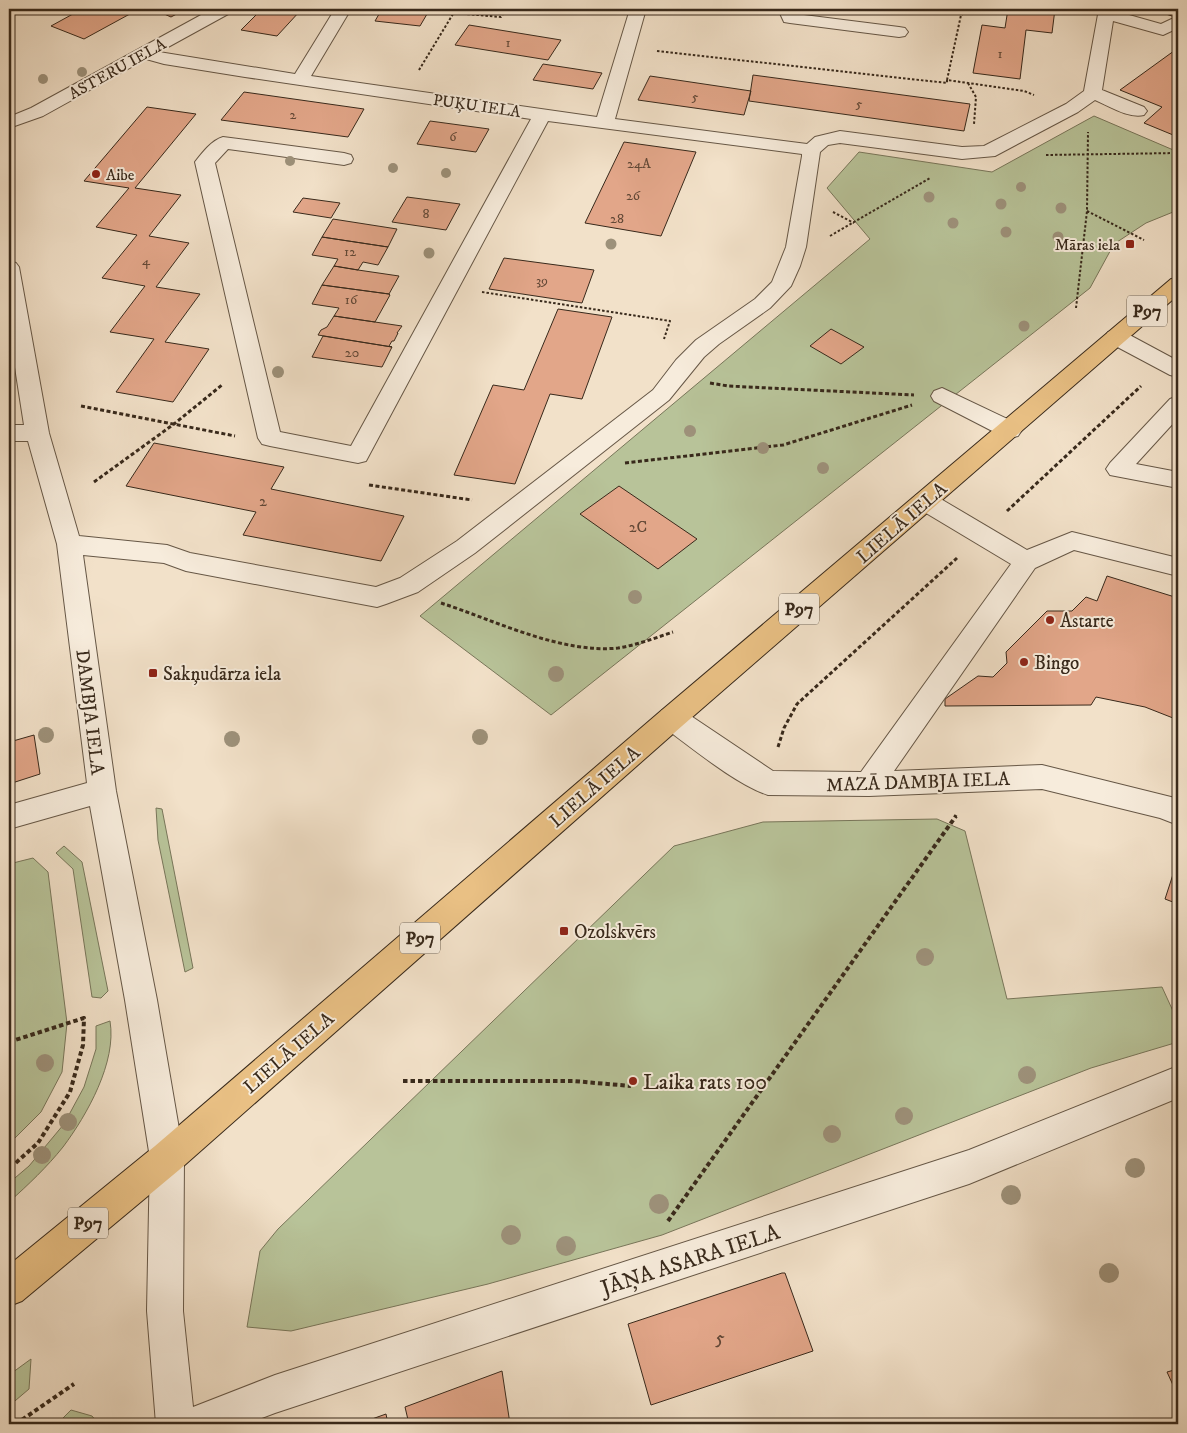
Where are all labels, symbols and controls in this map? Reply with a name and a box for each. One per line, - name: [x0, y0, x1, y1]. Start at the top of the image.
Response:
- street label: ASTERU IELA: [65, 34, 170, 104]
- house number: 1: [505, 34, 511, 52]
- house number: 1: [997, 45, 1003, 63]
- house number: 5: [692, 88, 699, 106]
- street label: PUĶU IELA: [432, 90, 523, 122]
- house number: 5: [856, 95, 863, 113]
- house number: 2: [290, 106, 297, 124]
- house number: 6: [449, 128, 457, 146]
- house number: 24A: [627, 155, 652, 173]
- place label: Aibe: [106, 165, 135, 185]
- marker: Aibe: [90, 168, 102, 180]
- house number: 26: [626, 187, 641, 205]
- house number: 8: [422, 205, 430, 223]
- house number: 28: [610, 210, 624, 228]
- place label: Māras iela: [1055, 235, 1120, 255]
- marker: Māras iela: [1124, 238, 1136, 250]
- house number: 12: [344, 243, 356, 261]
- house number: 4: [142, 252, 151, 270]
- house number: 39: [536, 272, 548, 290]
- house number: 16: [345, 291, 358, 309]
- road number: P97: [1127, 296, 1167, 326]
- house number: 20: [345, 344, 359, 362]
- street label: LIELĀ IELA: [852, 477, 953, 569]
- house number: 2: [259, 491, 267, 511]
- house number: 2C: [629, 517, 647, 537]
- road number: P97: [779, 594, 819, 624]
- place label: Astarte: [1060, 610, 1114, 633]
- marker: Astarte: [1044, 614, 1056, 626]
- street label: DAMBJA IELA: [70, 648, 109, 777]
- place label: Bingo: [1034, 652, 1079, 675]
- marker: Bingo: [1018, 656, 1030, 668]
- place label: Sakņudārza iela: [163, 663, 281, 686]
- marker: Sakņudārza iela: [147, 667, 159, 679]
- street label: LIELĀ IELA: [545, 741, 646, 833]
- street label: MAZĀ DAMBJA IELA: [826, 768, 1011, 797]
- place label: Ozolskvērs: [574, 921, 656, 944]
- road number: P97: [400, 922, 440, 954]
- marker: Ozolskvērs: [558, 925, 570, 937]
- street label: LIELĀ IELA: [239, 1007, 340, 1099]
- place label: Laika rats 100: [643, 1069, 767, 1096]
- marker: Laika rats 100: [627, 1075, 639, 1087]
- road number: P97: [68, 1208, 108, 1238]
- street label: JĀŅA ASARA IELA: [596, 1218, 784, 1303]
- house number: 5: [715, 1327, 725, 1350]

